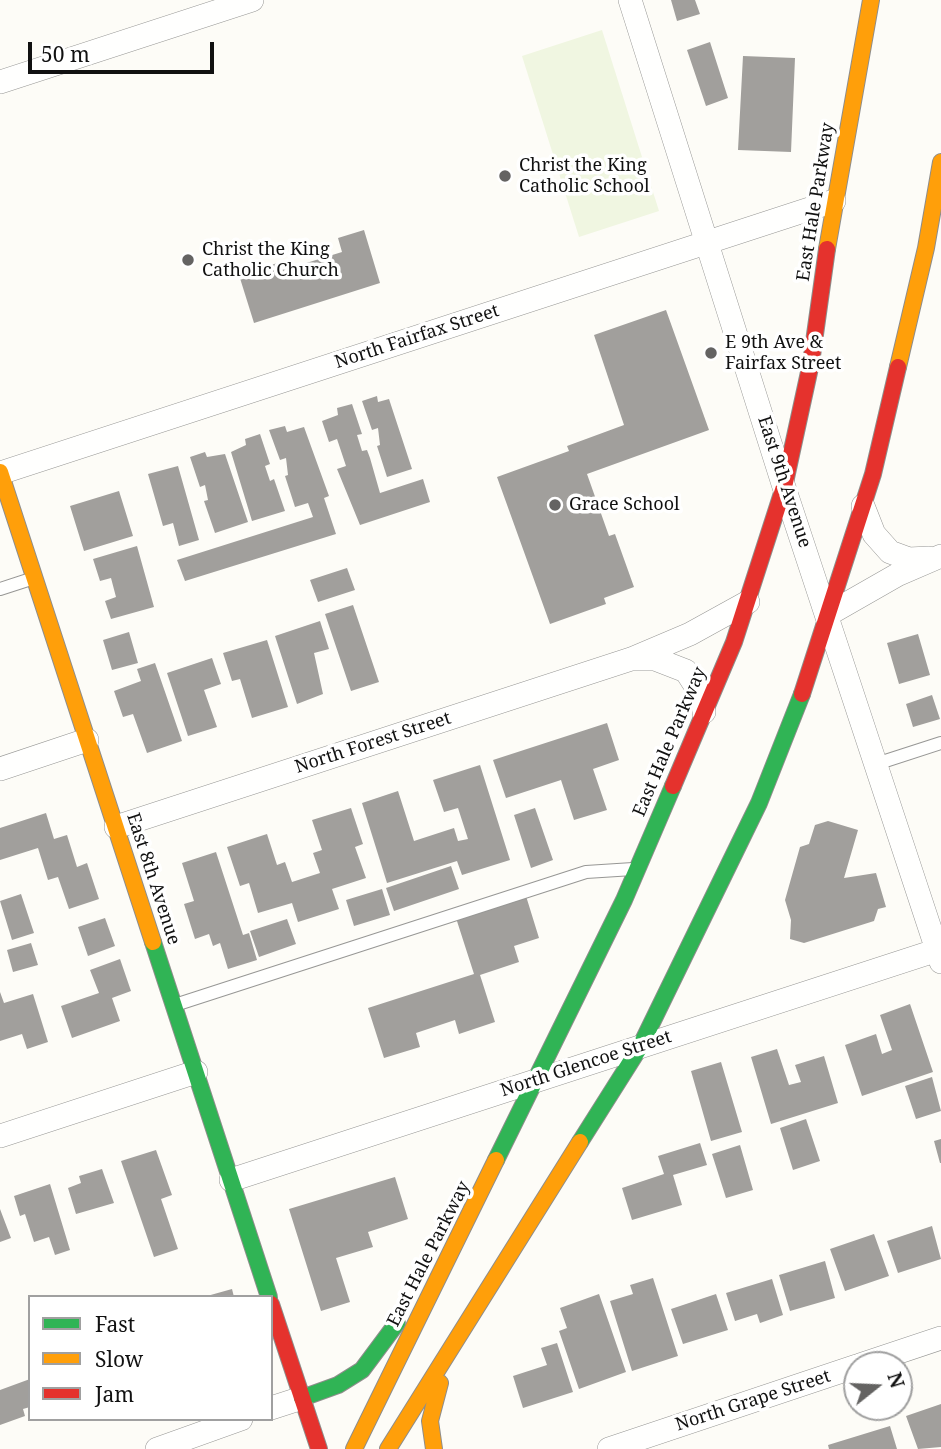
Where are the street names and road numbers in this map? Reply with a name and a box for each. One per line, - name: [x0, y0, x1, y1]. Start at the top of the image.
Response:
- street label: East Hale Parkway: [793, 121, 839, 283]
- street label: North Fairfax Street: [332, 300, 502, 374]
- street label: East 9th Avenue: [753, 413, 815, 551]
- street label: East Hale Parkway: [629, 664, 711, 820]
- street label: North Forest Street: [292, 708, 454, 778]
- street label: East 8th Avenue: [122, 810, 184, 948]
- street label: North Glencoe Street: [498, 1026, 674, 1102]
- street label: East Hale Parkway: [383, 1178, 475, 1330]
- street label: North Grape Street: [673, 1366, 833, 1436]

